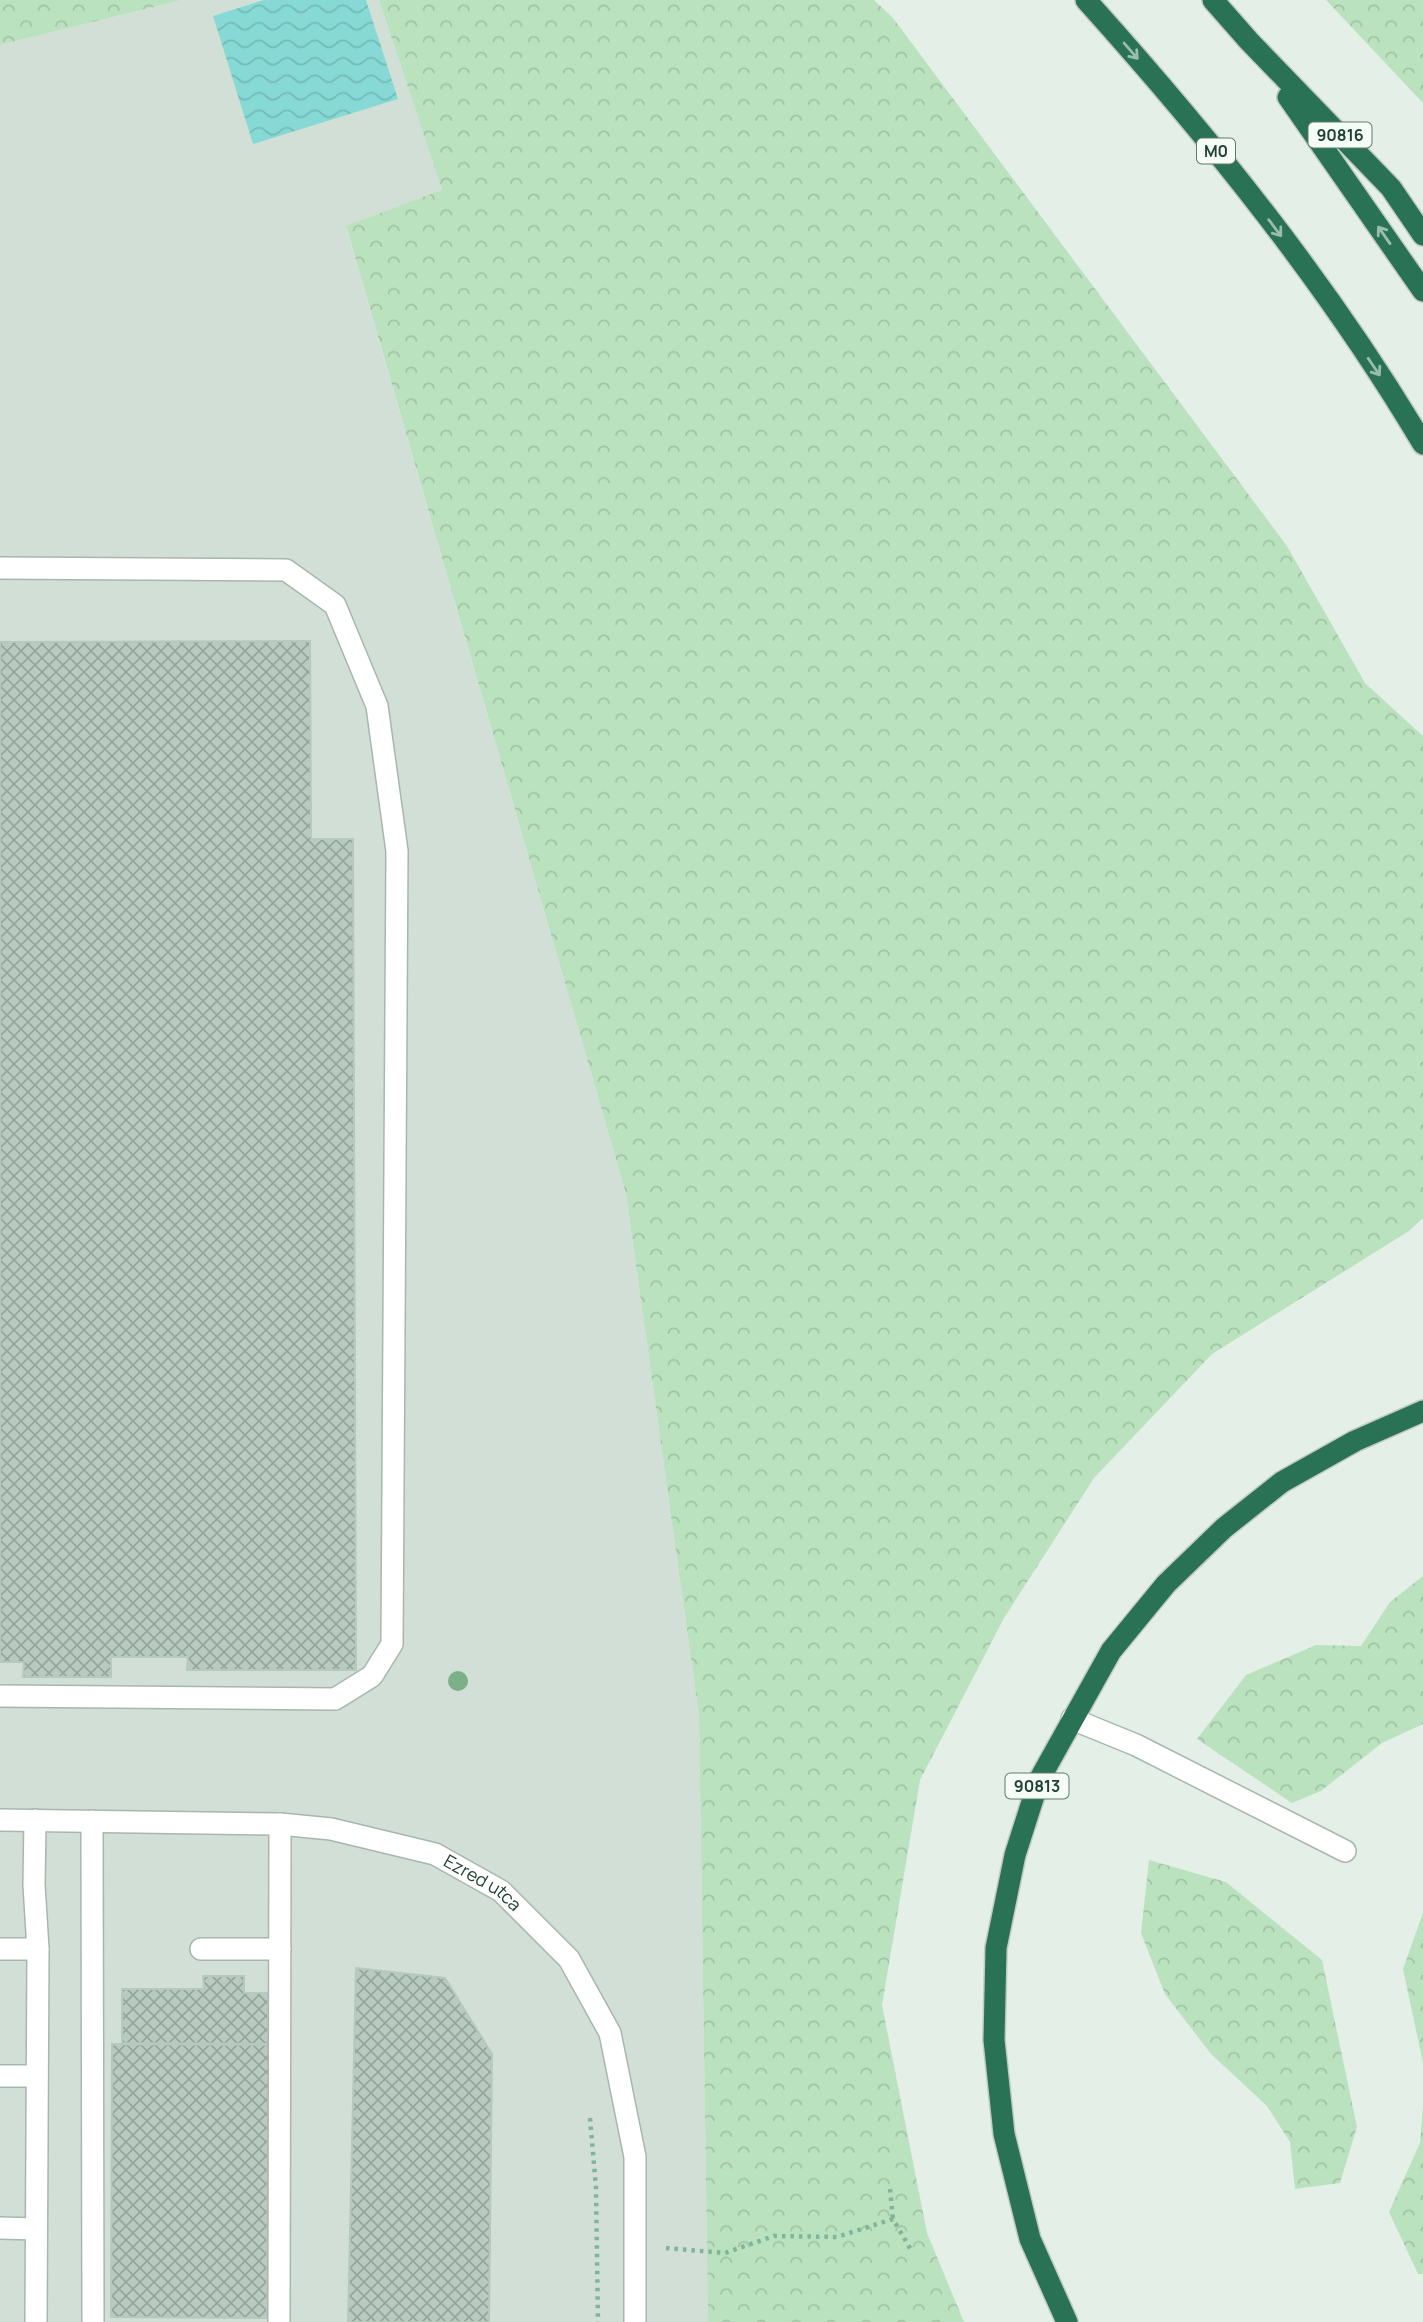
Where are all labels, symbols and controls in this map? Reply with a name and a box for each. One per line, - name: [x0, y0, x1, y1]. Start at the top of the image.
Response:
- one-way arrow: [1123, 42, 1139, 60]
- road number: 90816: [1308, 122, 1372, 148]
- road number: M0: [1197, 139, 1235, 164]
- one-way arrow: [1267, 218, 1282, 237]
- one-way arrow: [1377, 225, 1391, 245]
- one-way arrow: [1366, 357, 1381, 376]
- road number: 90813: [1006, 1774, 1068, 1798]
- street label: Ezred utca: [440, 1848, 527, 1916]

